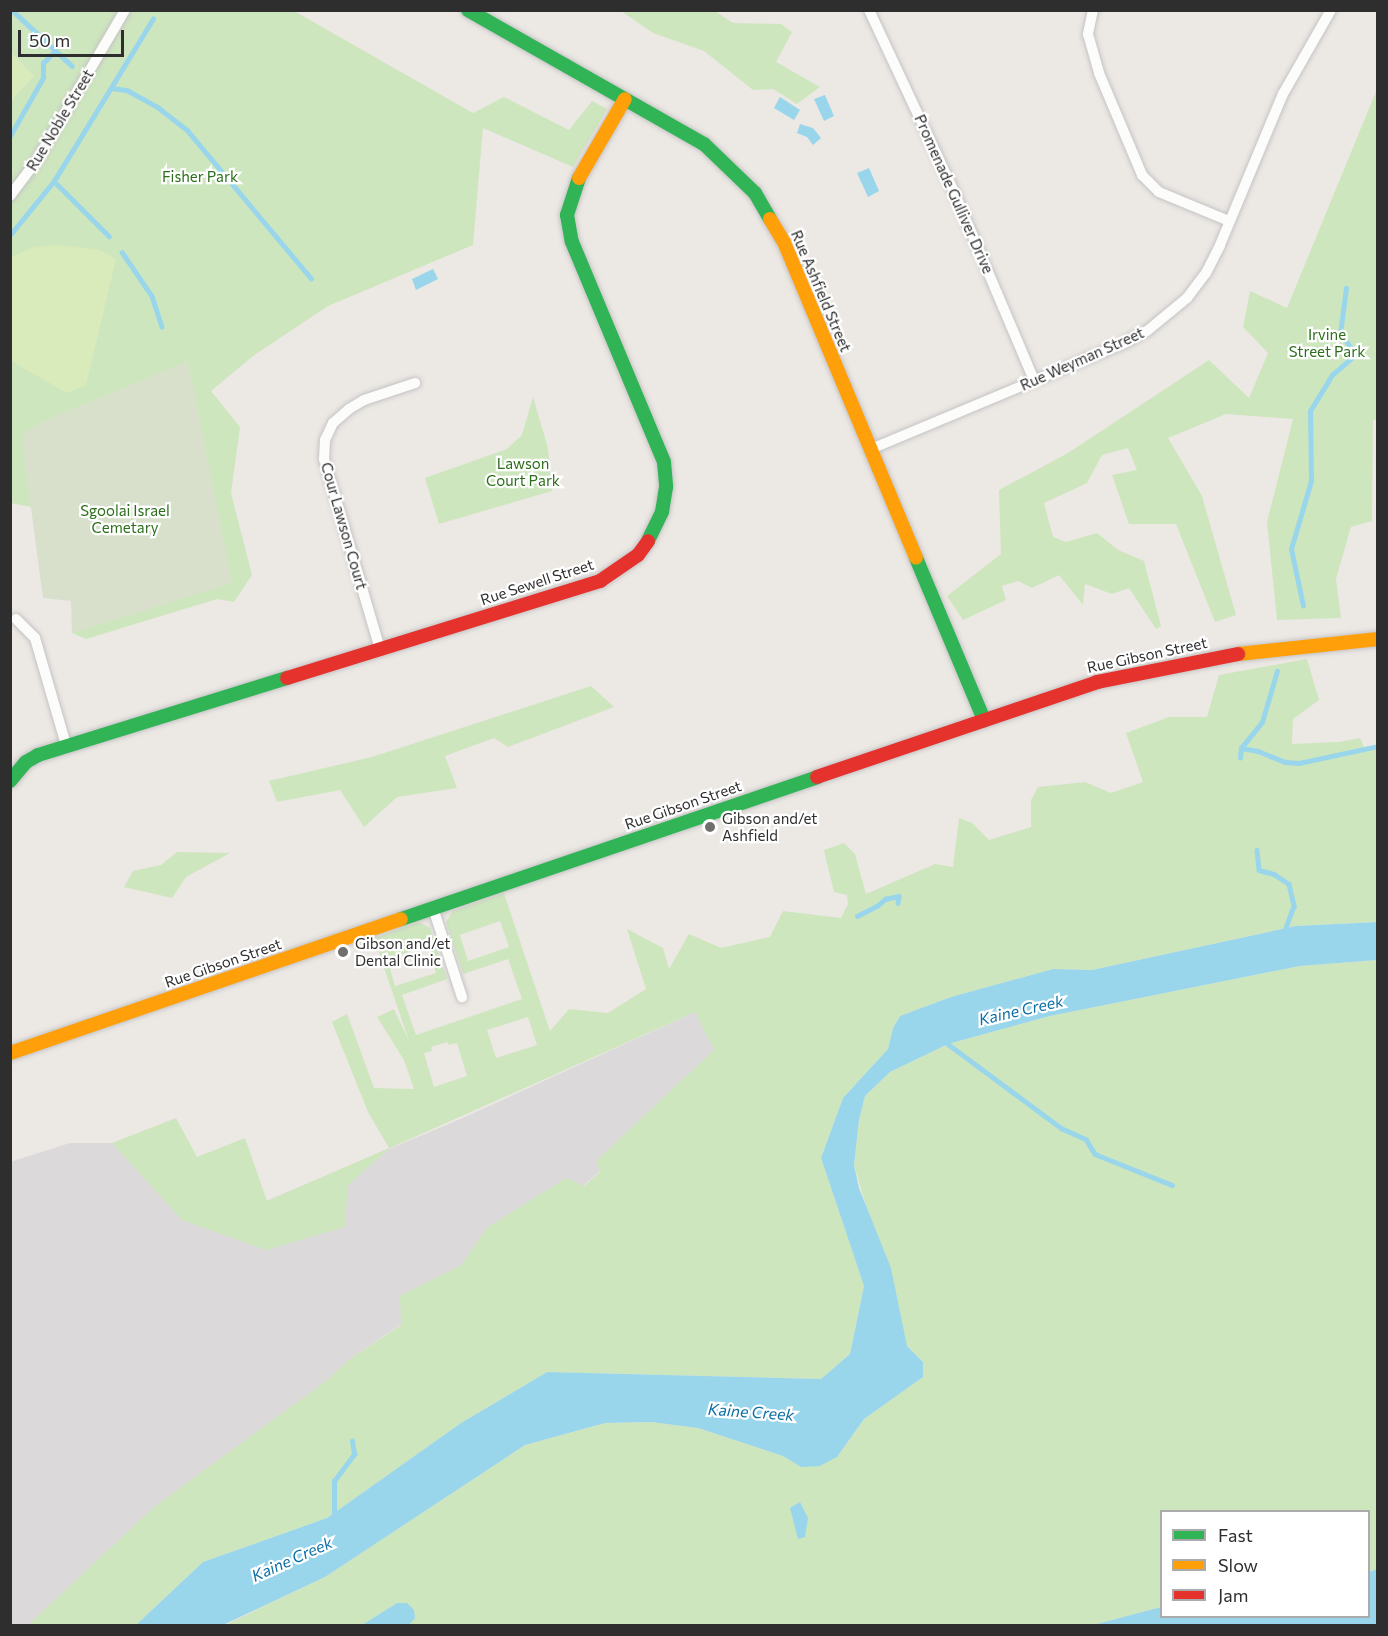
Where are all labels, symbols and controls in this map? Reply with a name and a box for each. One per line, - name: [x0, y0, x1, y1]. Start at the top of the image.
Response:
- scale bar: [21, 18, 128, 56]
- text: 50 m: [29, 29, 70, 51]
- street label: Rue Noble Street: [23, 66, 97, 174]
- street label: Promenade Gulliver Drive: [911, 112, 997, 276]
- park label: Fisher Park: [162, 168, 238, 186]
- street label: Rue Ashfield Street: [787, 227, 855, 355]
- street label: Rue Weyman Street: [1017, 324, 1147, 394]
- park label: Irvine Street Park: [1289, 325, 1365, 360]
- park label: Lawson Court Park: [486, 454, 560, 489]
- street label: Cour Lawson Court: [317, 460, 371, 592]
- park label: Sgoolai Israel Cemetary: [80, 501, 170, 536]
- street label: Rue Sewell Street: [478, 555, 596, 609]
- street label: Rue Gibson Street: [1085, 633, 1209, 677]
- street label: Rue Gibson Street: [622, 777, 744, 833]
- place label: Gibson and/et Ashfield: [722, 809, 817, 844]
- marker: Gibson and/et Ashfield: [703, 820, 717, 834]
- place label: Gibson and/et Dental Clinic: [355, 934, 450, 969]
- street label: Rue Gibson Street: [162, 935, 284, 991]
- marker: Gibson and/et Dental Clinic: [336, 945, 350, 959]
- water label: Kaine Creek: [977, 991, 1065, 1029]
- water label: Kaine Creek: [707, 1399, 795, 1425]
- legend: [1160, 1510, 1370, 1618]
- text: Fast: [1218, 1524, 1253, 1546]
- water label: Kaine Creek: [249, 1533, 335, 1585]
- text: Slow: [1218, 1554, 1258, 1576]
- text: Jam: [1218, 1584, 1248, 1606]

